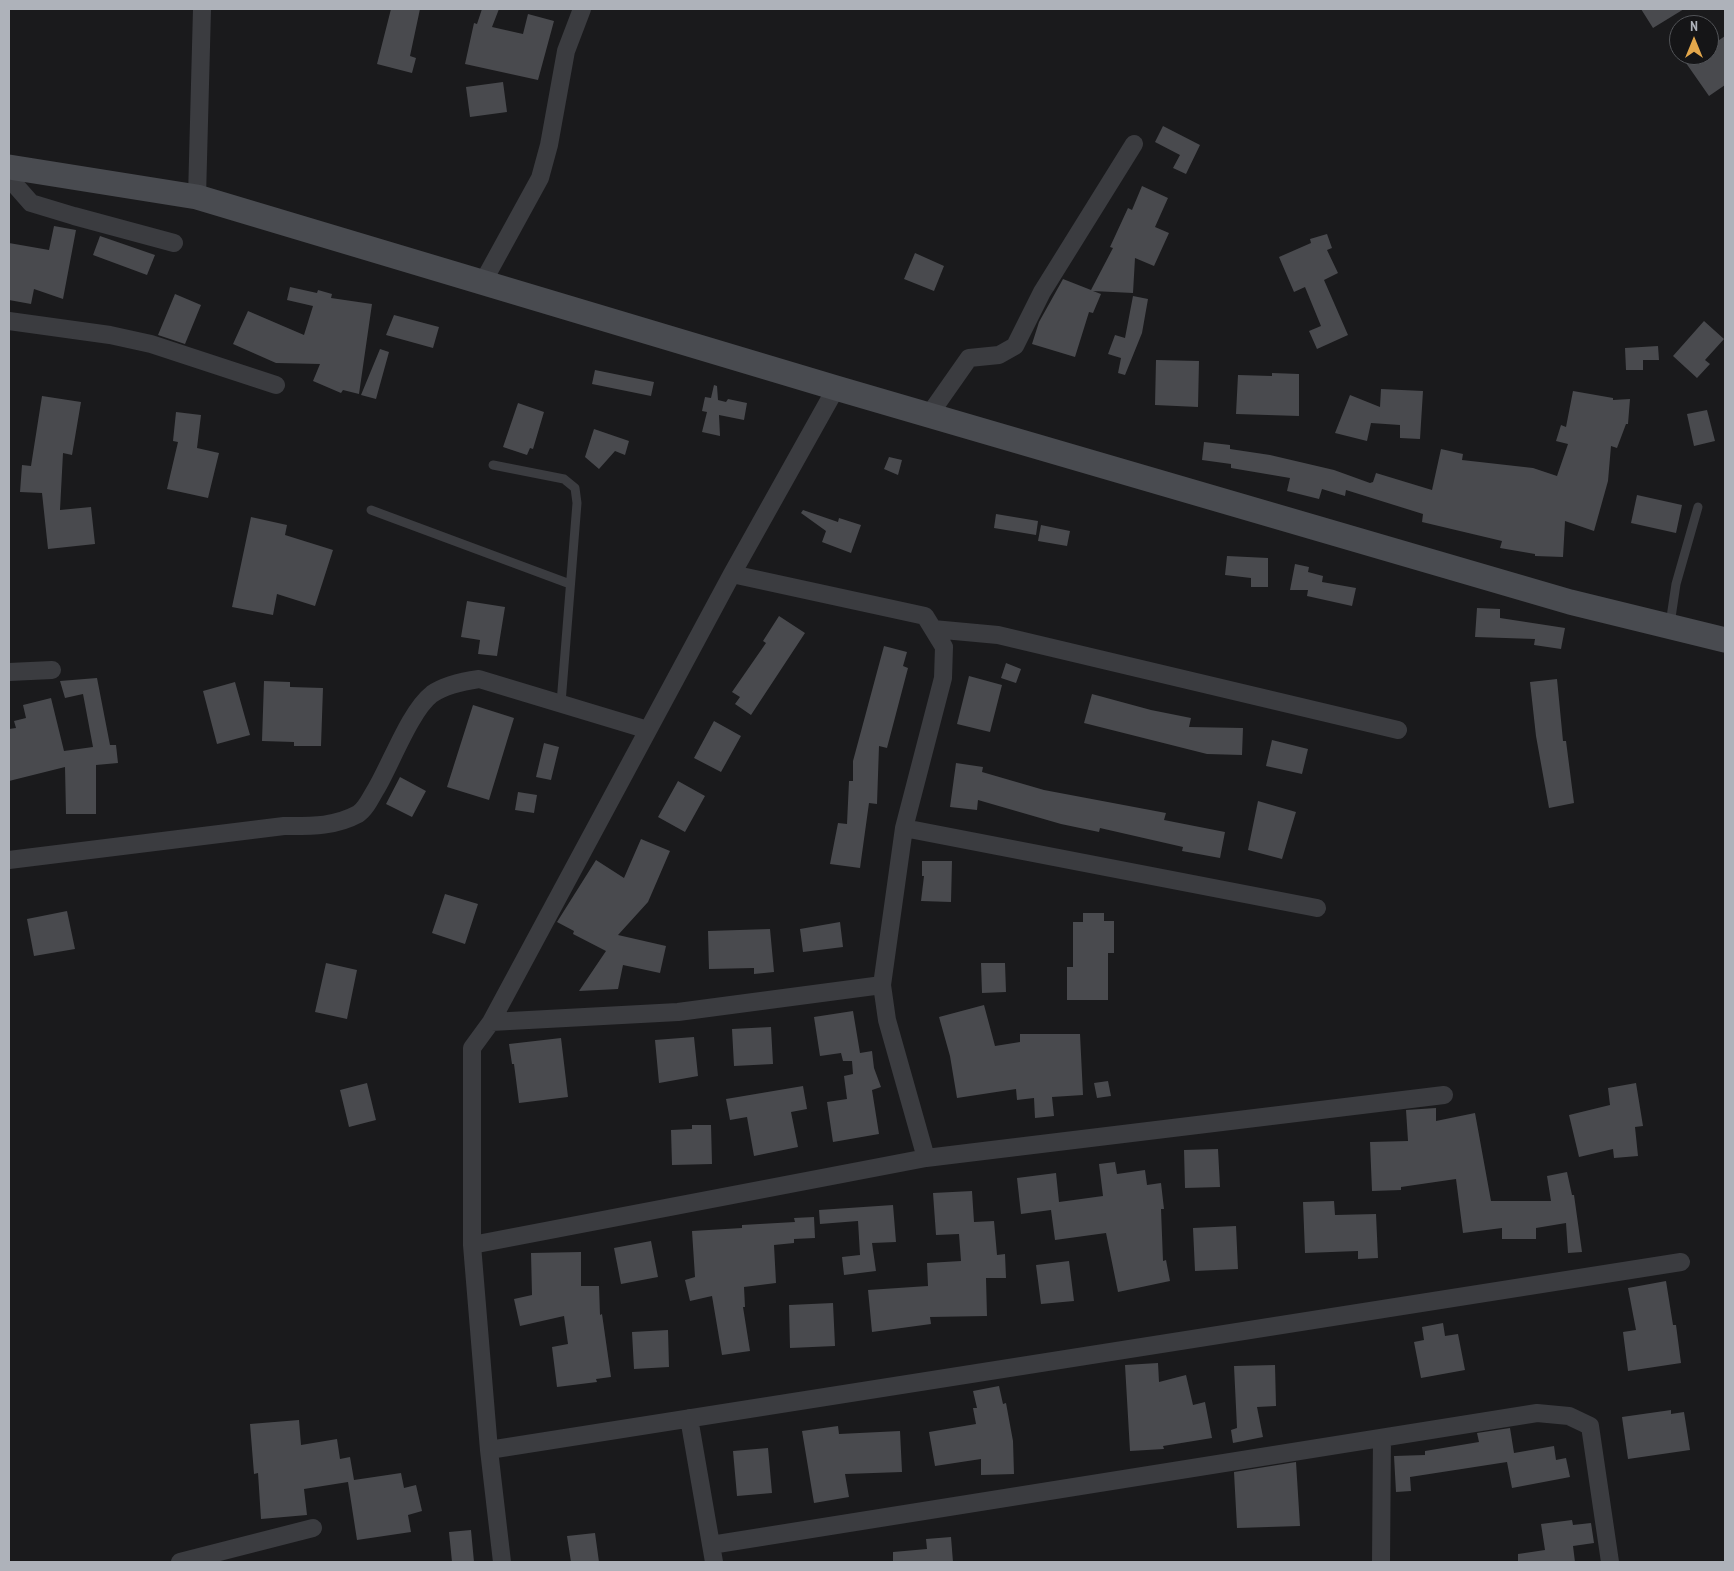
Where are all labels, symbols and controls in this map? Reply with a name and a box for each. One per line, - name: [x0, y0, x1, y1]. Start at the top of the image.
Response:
- north arrow: [1669, 15, 1719, 65]
- text: N: [1690, 17, 1698, 35]

